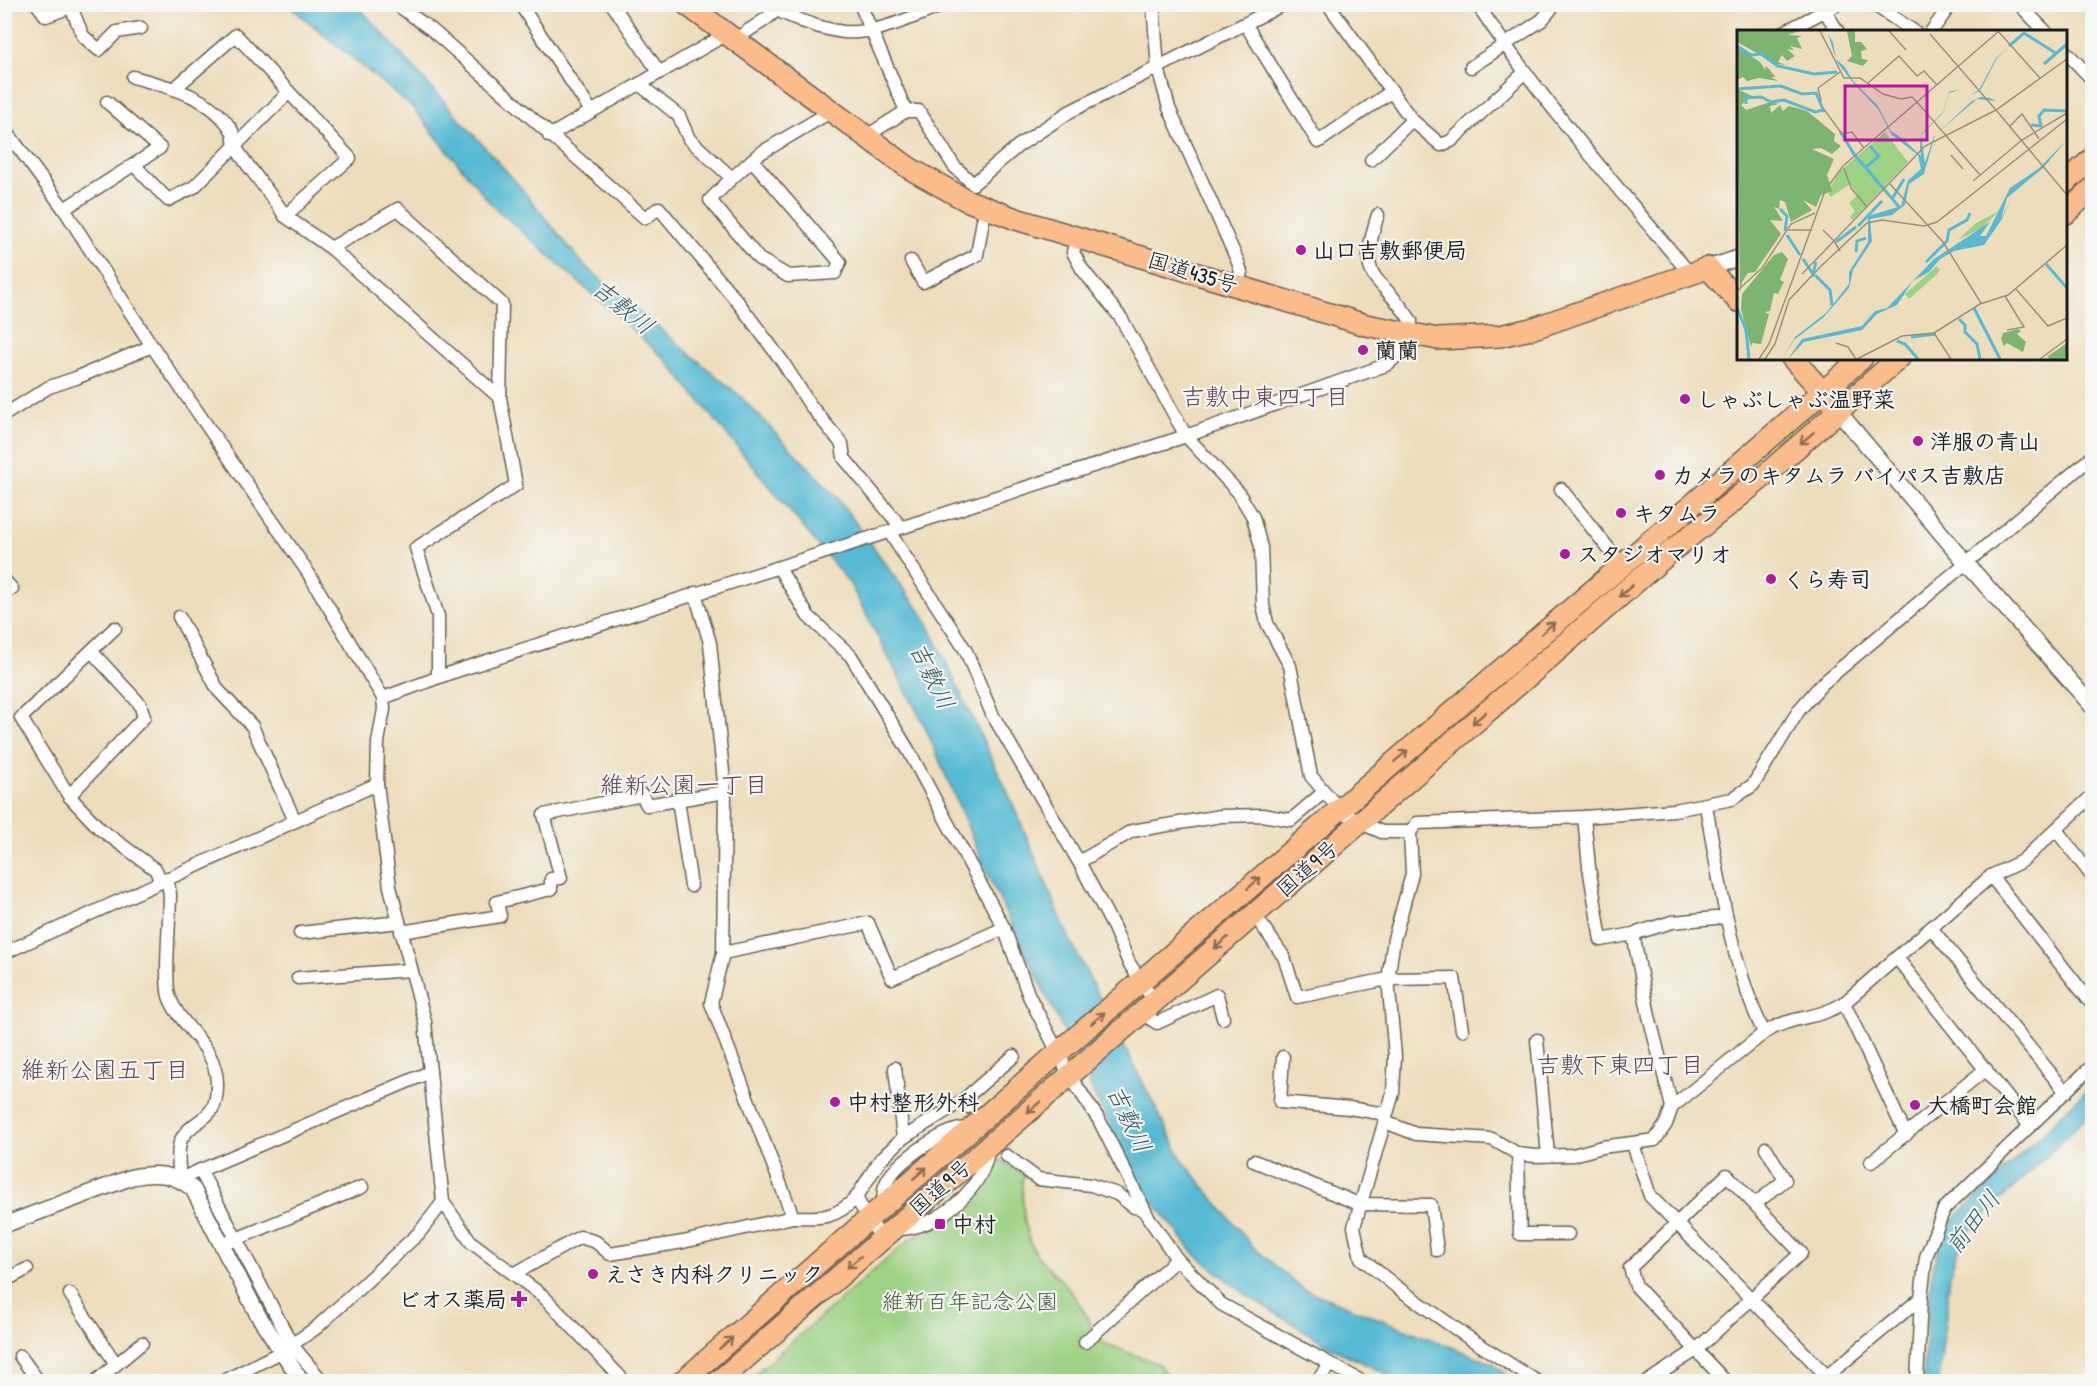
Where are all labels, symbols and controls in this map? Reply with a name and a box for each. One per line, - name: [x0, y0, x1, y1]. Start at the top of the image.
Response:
- inset map: [1737, 30, 2067, 360]
- place label: 山口吉敷郵便局: [1313, 235, 1467, 265]
- marker: 山口吉敷郵便局: [1294, 243, 1308, 257]
- street label: 国道435号: [1144, 244, 1242, 300]
- water label: 吉敷川: [586, 271, 662, 341]
- place label: 蘭蘭: [1375, 335, 1419, 365]
- marker: 蘭蘭: [1356, 343, 1370, 357]
- district label: 吉敷中東四丁目: [1181, 380, 1349, 412]
- place label: しゃぶしゃぶ温野菜: [1697, 384, 1895, 414]
- marker: しゃぶしゃぶ温野菜: [1678, 392, 1692, 406]
- place label: 洋服の青山: [1930, 426, 2040, 456]
- one-way arrow: [1800, 431, 1815, 445]
- marker: 洋服の青山: [1911, 434, 1925, 448]
- place label: カメラのキタムラ バイパス吉敷店: [1672, 460, 2006, 490]
- marker: カメラのキタムラ バイパス吉敷店: [1653, 468, 1667, 482]
- place label: キタムラ: [1633, 498, 1721, 528]
- marker: キタムラ: [1614, 506, 1628, 520]
- place label: スタジオマリオ: [1577, 539, 1731, 569]
- marker: スタジオマリオ: [1558, 547, 1572, 561]
- place label: くら寿司: [1783, 564, 1871, 594]
- marker: くら寿司: [1764, 572, 1778, 586]
- one-way arrow: [1618, 584, 1634, 597]
- one-way arrow: [1540, 621, 1555, 635]
- water label: 吉敷川: [903, 636, 963, 715]
- one-way arrow: [1471, 711, 1486, 725]
- one-way arrow: [1393, 749, 1409, 762]
- district label: 維新公園一丁目: [600, 768, 768, 800]
- street label: 国道9号: [1269, 832, 1345, 904]
- one-way arrow: [1246, 876, 1261, 890]
- one-way arrow: [1214, 936, 1229, 950]
- one-way arrow: [1090, 1011, 1105, 1025]
- district label: 吉敷下東四丁目: [1536, 1048, 1704, 1080]
- district label: 維新公園五丁目: [21, 1053, 189, 1085]
- water label: 吉敷川: [1100, 1079, 1160, 1158]
- place label: 中村整形外科: [847, 1087, 979, 1117]
- place label: 大橋町会館: [1927, 1090, 2037, 1120]
- marker: 中村整形外科: [828, 1095, 842, 1109]
- marker: 大橋町会館: [1908, 1098, 1922, 1112]
- one-way arrow: [1026, 1100, 1042, 1114]
- street label: 国道9号: [902, 1151, 978, 1223]
- one-way arrow: [912, 1166, 927, 1180]
- water label: 前田川: [1937, 1183, 2007, 1260]
- place label: 中村: [952, 1209, 996, 1239]
- marker: 中村: [933, 1217, 947, 1231]
- one-way arrow: [847, 1255, 862, 1269]
- place label: えさき内科クリニック: [605, 1259, 823, 1289]
- marker: えさき内科クリニック: [586, 1267, 600, 1281]
- place label: ビオス薬局: [398, 1284, 507, 1314]
- park label: 維新百年記念公園: [882, 1286, 1058, 1316]
- marker: ビオス薬局: [512, 1292, 526, 1306]
- one-way arrow: [718, 1336, 733, 1350]

